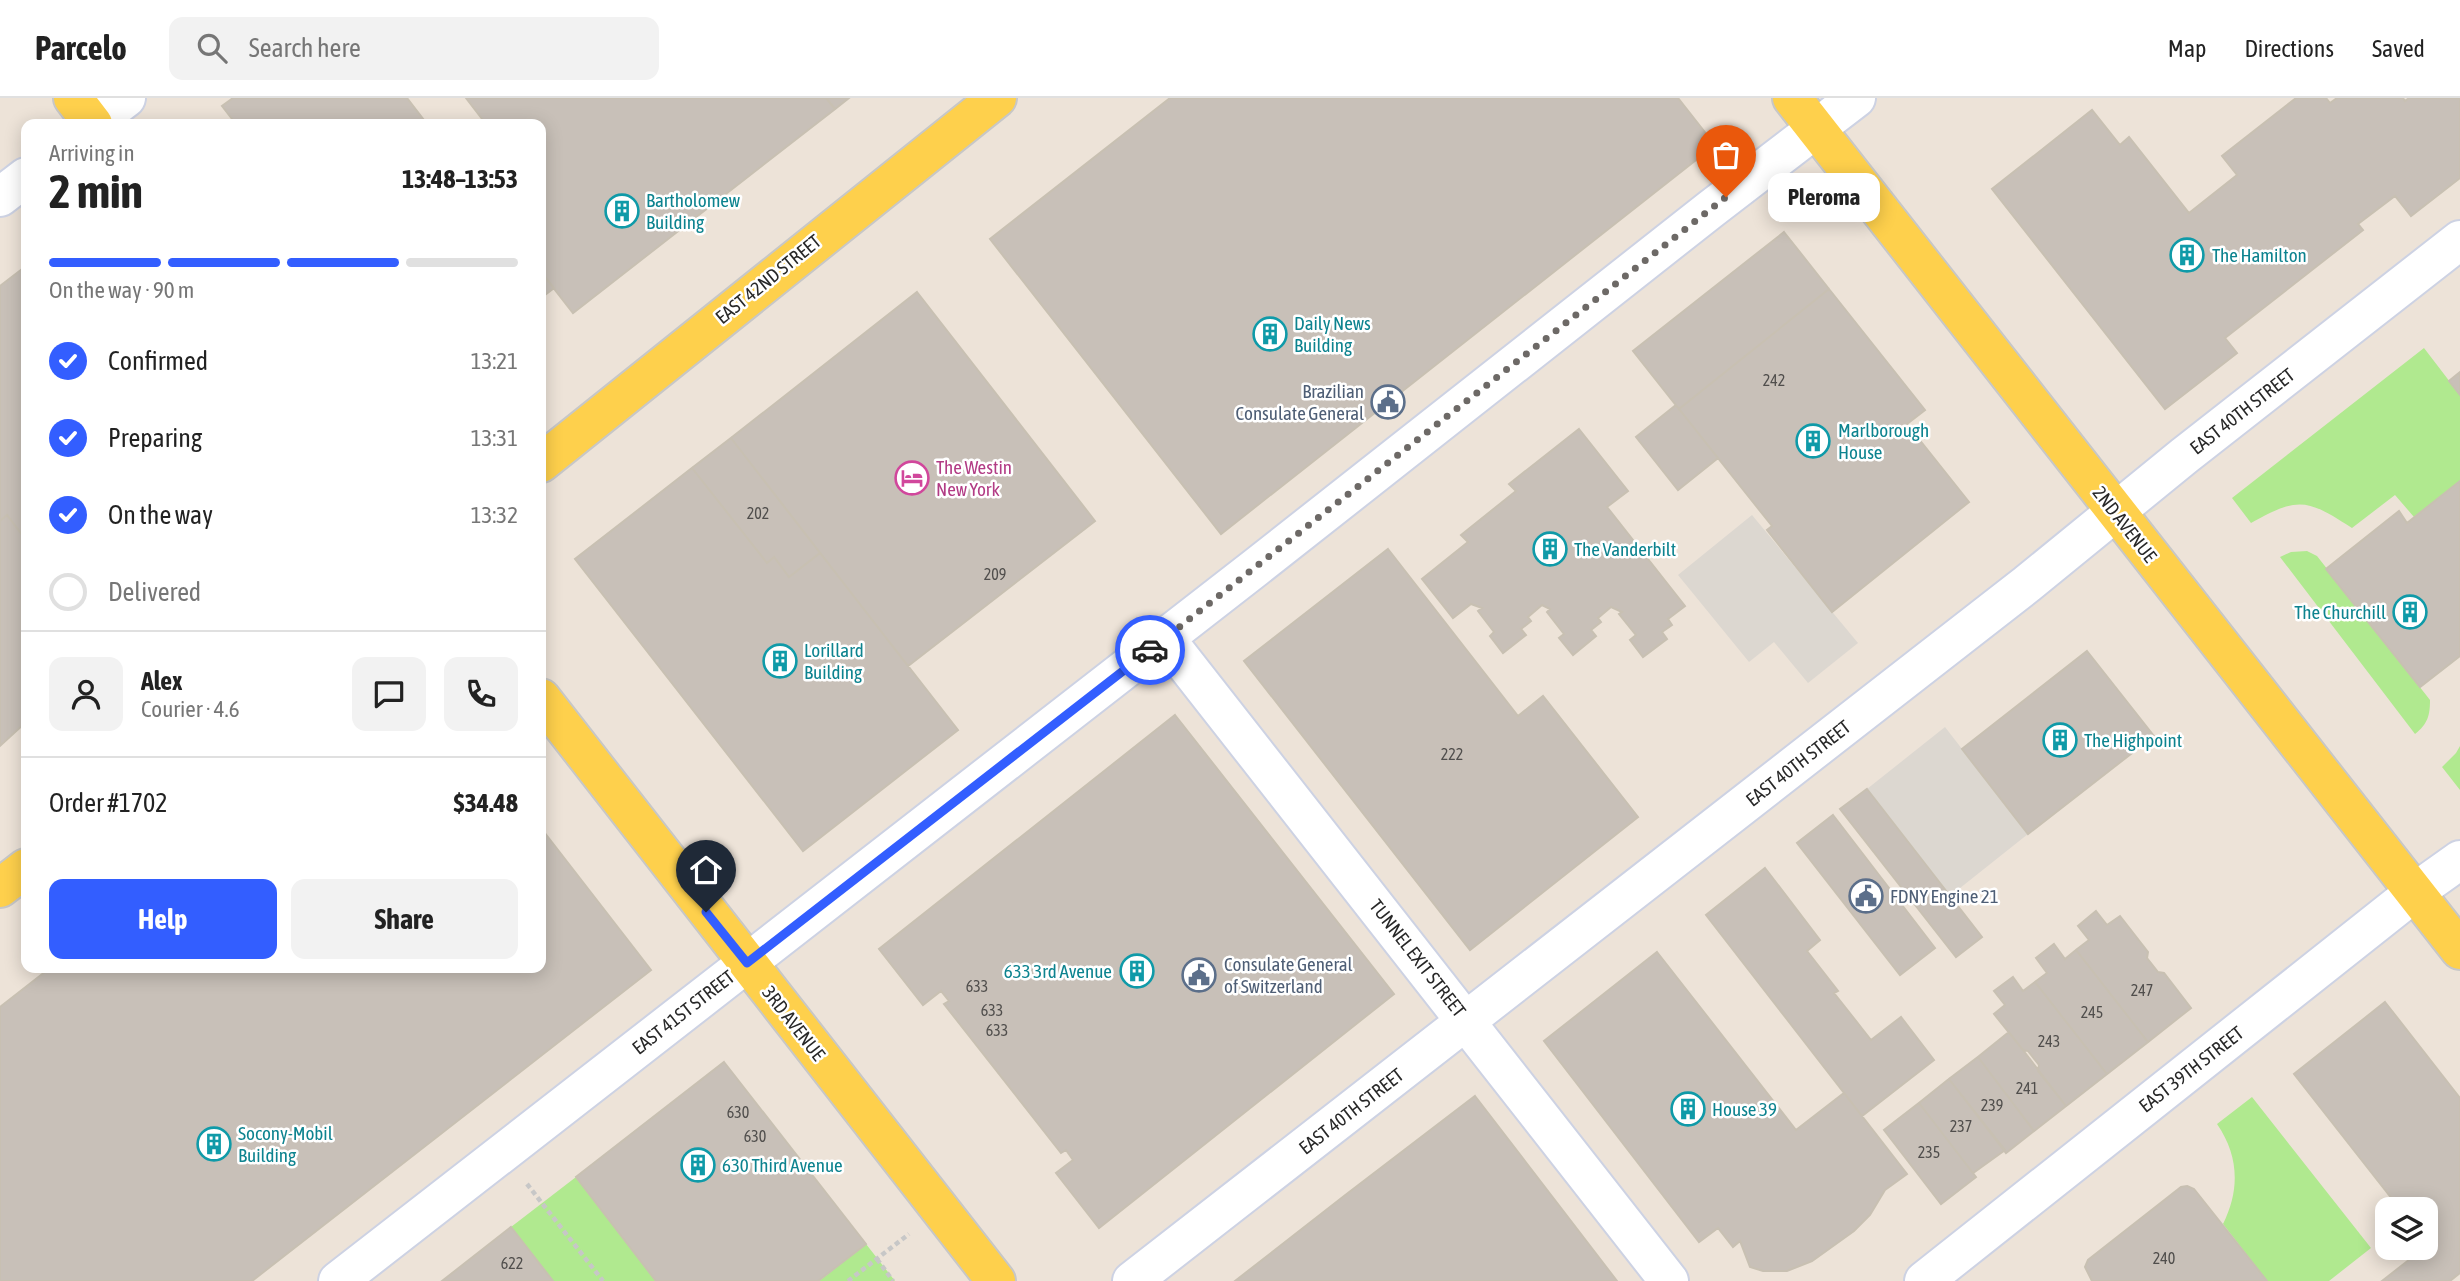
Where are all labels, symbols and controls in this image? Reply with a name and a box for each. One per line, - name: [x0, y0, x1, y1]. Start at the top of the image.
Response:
- search box: [169, 17, 659, 80]
- text: Parcelo: [35, 29, 127, 67]
- icon: search: [193, 29, 231, 67]
- text: Search here: [249, 33, 361, 63]
- text: Map: [2168, 35, 2206, 62]
- text: Directions: [2244, 35, 2334, 62]
- text: Saved: [2372, 35, 2425, 62]
- pin: [1696, 125, 1756, 197]
- icon: bag: [1707, 136, 1745, 174]
- text: Arriving in: [49, 140, 135, 166]
- text: 13:48–13:53: [402, 164, 518, 194]
- text: 2 min: [49, 165, 143, 218]
- callout: Pleroma: [1768, 172, 1880, 222]
- text: Pleroma: [1788, 184, 1860, 210]
- place label: Bartholomew Building: [646, 189, 741, 233]
- building icon: Bartholomew Building: [603, 192, 641, 230]
- street label: EAST 42ND STREET: [711, 229, 826, 328]
- building icon: The Hamilton: [2168, 236, 2206, 274]
- place label: The Hamilton: [2212, 244, 2307, 266]
- text: On the way · 90 m: [49, 277, 194, 303]
- place label: Daily News Building: [1294, 312, 1371, 356]
- building icon: Daily News Building: [1251, 315, 1289, 353]
- icon: check: [49, 342, 87, 380]
- text: Confirmed: [108, 346, 208, 376]
- text: 13:21: [471, 348, 518, 374]
- street label: EAST 40TH STREET: [2185, 363, 2299, 459]
- house number: 242: [1763, 371, 1785, 389]
- place label: Brazilian Consulate General: [1235, 380, 1364, 424]
- public building icon: Brazilian Consulate General: [1369, 383, 1407, 421]
- icon: check: [49, 419, 87, 457]
- place label: Marlborough House: [1838, 419, 1929, 463]
- building icon: Marlborough House: [1794, 422, 1832, 460]
- text: Preparing: [108, 423, 202, 453]
- text: 13:31: [471, 425, 518, 451]
- place label: The Westin New York: [936, 456, 1012, 500]
- hotel icon: The Westin New York: [893, 459, 931, 497]
- street label: 2ND AVENUE: [2089, 482, 2161, 566]
- icon: check: [49, 496, 87, 534]
- text: On the way: [108, 500, 213, 530]
- text: 13:32: [471, 502, 518, 528]
- house number: 202: [747, 504, 769, 522]
- building icon: The Vanderbilt: [1531, 530, 1569, 568]
- place label: The Vanderbilt: [1574, 538, 1676, 560]
- house number: 209: [984, 565, 1006, 583]
- text: Delivered: [108, 577, 201, 607]
- building icon: The Churchill: [2391, 593, 2429, 631]
- place label: The Churchill: [2294, 601, 2386, 623]
- courier: [1115, 615, 1185, 685]
- icon: car: [1131, 631, 1169, 669]
- place label: Lorillard Building: [804, 639, 864, 683]
- building icon: Lorillard Building: [761, 642, 799, 680]
- button: person: [49, 657, 123, 731]
- button: chat: [352, 657, 426, 731]
- button: phone: [444, 657, 518, 731]
- text: Alex: [141, 666, 182, 696]
- text: Courier · 4.6: [141, 696, 240, 722]
- street label: EAST 40TH STREET: [1741, 715, 1855, 811]
- building icon: The Highpoint: [2041, 721, 2079, 759]
- place label: The Highpoint: [2084, 729, 2182, 751]
- house number: 222: [1441, 745, 1463, 763]
- text: Order #1702: [49, 788, 168, 818]
- text: $34.48: [454, 788, 518, 818]
- pin: [676, 840, 736, 912]
- icon: home: [687, 851, 725, 889]
- public building icon: FDNY Engine 21: [1847, 877, 1885, 915]
- button: Help: [49, 879, 277, 959]
- button: Share: [291, 879, 518, 959]
- place label: FDNY Engine 21: [1890, 885, 1999, 907]
- street label: TUNNEL EXIT STREET: [1365, 895, 1471, 1022]
- building icon: 633 3rd Avenue: [1118, 952, 1156, 990]
- place label: Consulate General of Switzerland: [1224, 953, 1353, 997]
- public building icon: Consulate General of Switzerland: [1180, 956, 1218, 994]
- place label: 633 3rd Avenue: [1004, 960, 1112, 982]
- street label: EAST 41ST STREET: [628, 965, 739, 1059]
- house number: 633: [966, 977, 988, 995]
- street label: 3RD AVENUE: [758, 981, 830, 1065]
- house number: 247: [2131, 981, 2153, 999]
- house number: 633: [981, 1001, 1003, 1019]
- house number: 245: [2081, 1003, 2103, 1021]
- house number: 633: [986, 1021, 1008, 1039]
- street label: EAST 39TH STREET: [2134, 1021, 2248, 1117]
- house number: 243: [2038, 1032, 2060, 1050]
- street label: EAST 40TH STREET: [1294, 1063, 1408, 1159]
- house number: 241: [2016, 1079, 2038, 1097]
- building icon: House 39: [1669, 1090, 1707, 1128]
- house number: 239: [1981, 1096, 2003, 1114]
- place label: House 39: [1712, 1098, 1777, 1120]
- house number: 630: [727, 1103, 749, 1121]
- house number: 237: [1950, 1117, 1972, 1135]
- place label: Socony-Mobil Building: [238, 1122, 333, 1166]
- building icon: Socony-Mobil Building: [195, 1125, 233, 1163]
- house number: 630: [744, 1127, 766, 1145]
- house number: 235: [1918, 1143, 1940, 1161]
- building icon: 630 Third Avenue: [679, 1146, 717, 1184]
- place label: 630 Third Avenue: [722, 1154, 843, 1176]
- map controls: [2375, 1197, 2438, 1260]
- button: layers: [2375, 1197, 2438, 1260]
- house number: 240: [2153, 1249, 2175, 1267]
- house number: 622: [501, 1254, 523, 1272]

